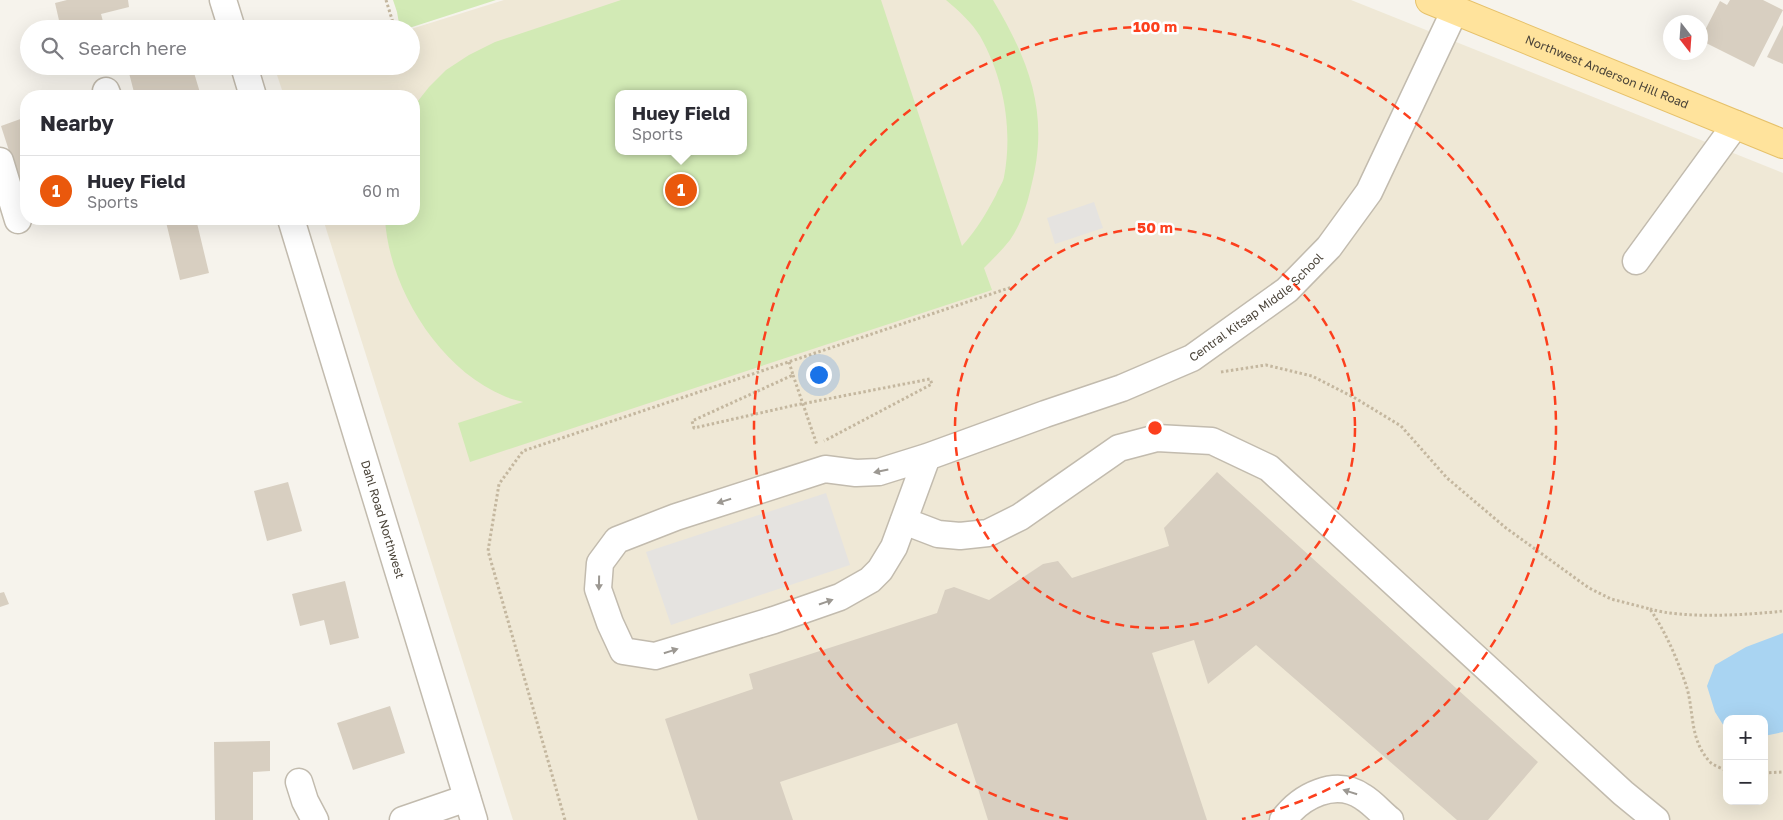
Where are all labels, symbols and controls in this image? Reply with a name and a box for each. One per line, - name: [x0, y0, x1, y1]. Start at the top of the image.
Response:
- north arrow: [1663, 15, 1708, 60]
- text: 100 m: [1133, 17, 1177, 35]
- search box: [20, 20, 420, 75]
- street label: Northwest Anderson Hill Road: [1523, 32, 1691, 112]
- icon: search: [38, 34, 66, 62]
- text: Search here: [78, 36, 187, 59]
- popup: [615, 90, 747, 155]
- text: Huey Field: [632, 101, 730, 124]
- text: Nearby: [40, 110, 114, 136]
- text: Sports: [632, 124, 683, 144]
- text: Huey Field: [87, 169, 185, 192]
- pin: 1: [665, 171, 697, 209]
- text: 1: [52, 181, 60, 201]
- text: 60 m: [362, 181, 400, 201]
- text: Sports: [87, 192, 138, 212]
- text: 50 m: [1137, 218, 1173, 236]
- street label: Central Kitsap Middle School: [1186, 249, 1326, 365]
- your location: [806, 362, 832, 388]
- centre of rings: [1146, 419, 1164, 437]
- street label: Dahl Road Northwest: [358, 458, 408, 580]
- one-way arrow: [872, 467, 888, 475]
- one-way arrow: [716, 498, 731, 505]
- one-way arrow: [595, 576, 603, 592]
- one-way arrow: [819, 598, 834, 606]
- one-way arrow: [664, 647, 679, 655]
- map controls: [1723, 715, 1768, 805]
- button: +: [1723, 715, 1768, 760]
- button: −: [1723, 760, 1768, 805]
- one-way arrow: [1343, 788, 1358, 796]

